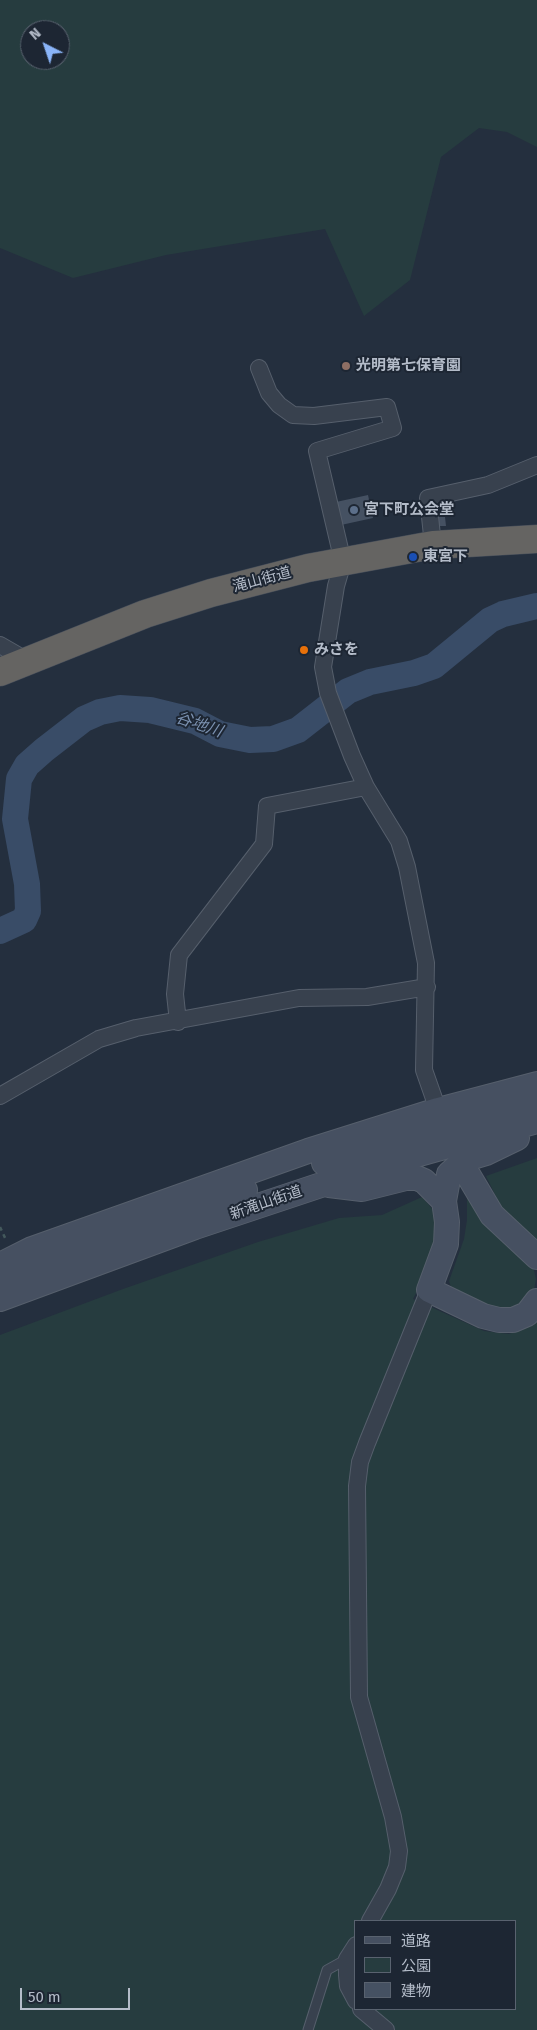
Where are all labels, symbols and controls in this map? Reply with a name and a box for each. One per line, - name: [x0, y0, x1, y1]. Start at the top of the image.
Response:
- north arrow: [20, 20, 70, 70]
- text: N: [26, 25, 45, 44]
- place label: 光明第七保育園: [356, 357, 461, 375]
- marker: 光明第七保育園: [340, 360, 352, 372]
- place label: 宮下町公会堂: [364, 501, 454, 519]
- marker: 宮下町公会堂: [348, 504, 360, 516]
- place label: 東宮下: [423, 548, 468, 566]
- marker: 東宮下: [407, 551, 419, 563]
- street label: 滝山街道: [231, 564, 293, 596]
- place label: みさを: [314, 641, 359, 659]
- marker: みさを: [298, 644, 310, 656]
- water label: 谷地川: [173, 708, 225, 742]
- street label: 新滝山街道: [228, 1182, 304, 1224]
- legend: [354, 1920, 517, 2010]
- text: 道路: [401, 1932, 431, 1950]
- text: 公園: [401, 1957, 431, 1975]
- scale bar: [22, 1978, 132, 2010]
- text: 建物: [401, 1982, 431, 2000]
- text: 50 m: [28, 1988, 61, 2006]

